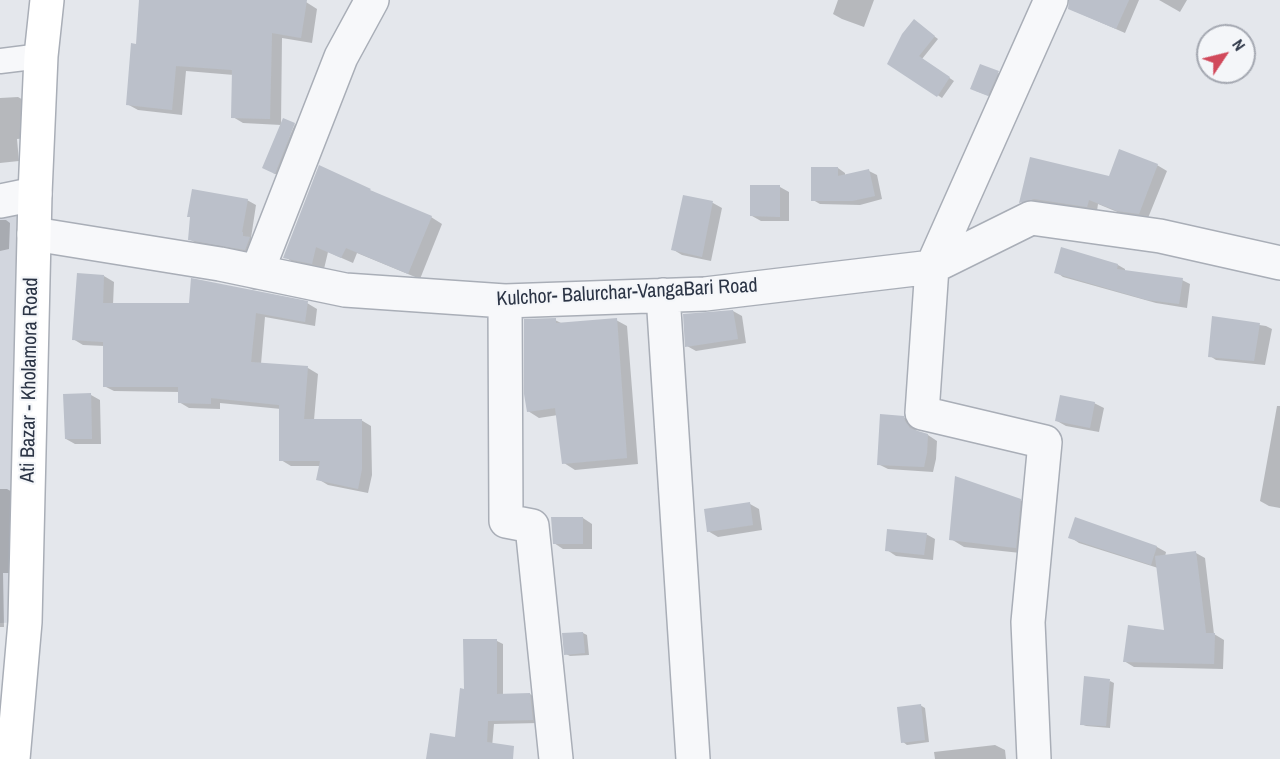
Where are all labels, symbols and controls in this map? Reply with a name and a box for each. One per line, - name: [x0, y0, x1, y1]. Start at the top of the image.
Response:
- north arrow: [1196, 24, 1256, 84]
- text: N: [1227, 35, 1251, 55]
- street label: Kulchor- Balurchar-VangaBari Road: [496, 274, 758, 312]
- street label: Ati Bazar - Kholamora Road: [16, 277, 44, 483]

